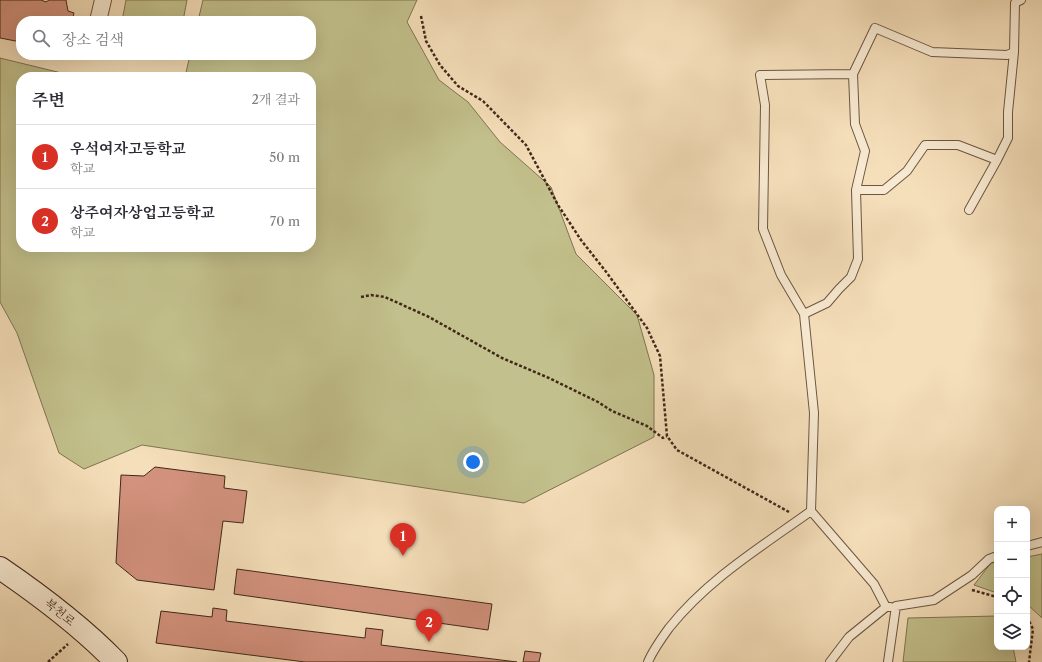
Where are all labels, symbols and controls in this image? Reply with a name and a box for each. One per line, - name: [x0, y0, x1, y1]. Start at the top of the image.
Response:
- search box: [16, 16, 316, 60]
- icon: search: [30, 27, 52, 49]
- text: 장소 검색: [62, 30, 124, 49]
- text: 주변: [32, 90, 65, 110]
- text: 2개 결과: [251, 91, 300, 107]
- text: 우석여자고등학교: [70, 139, 186, 158]
- text: 1: [42, 149, 48, 165]
- text: 50 m: [269, 149, 300, 165]
- text: 학교: [70, 160, 95, 176]
- text: 상주여자상업고등학교: [70, 203, 215, 222]
- text: 2: [41, 213, 49, 229]
- text: 70 m: [270, 213, 300, 229]
- text: 학교: [70, 224, 95, 240]
- your location: [463, 452, 483, 472]
- map controls: [994, 506, 1030, 650]
- button: +: [994, 506, 1030, 542]
- pin: 1: [390, 523, 416, 556]
- button: −: [994, 542, 1030, 578]
- button: locate: [994, 578, 1030, 614]
- street label: 북천로: [42, 595, 79, 629]
- pin: 2: [416, 609, 442, 642]
- button: layers: [994, 614, 1030, 650]

